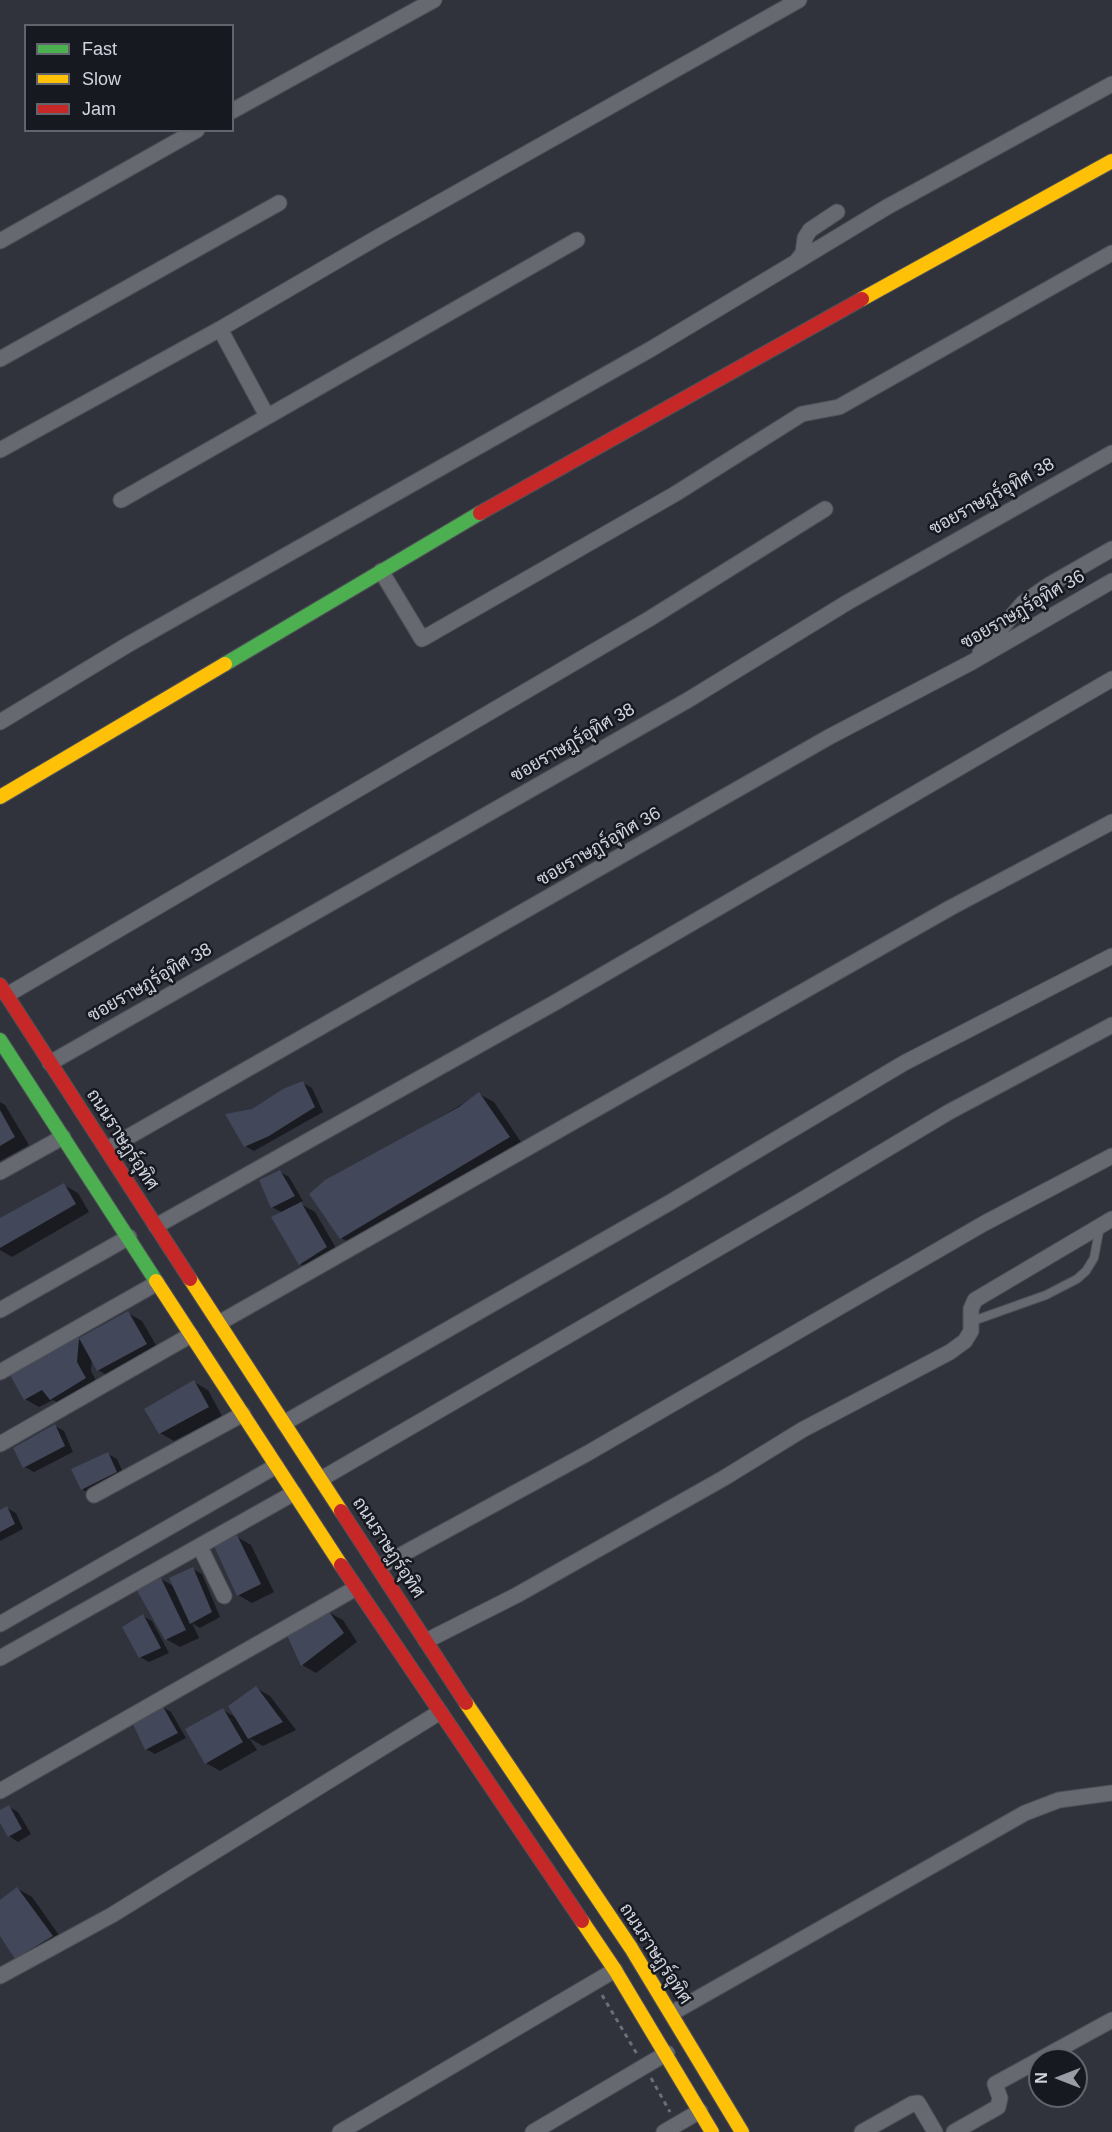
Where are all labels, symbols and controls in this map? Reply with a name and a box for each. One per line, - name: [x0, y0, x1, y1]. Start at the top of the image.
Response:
- legend: [24, 24, 234, 132]
- text: Fast: [82, 39, 117, 59]
- text: Slow: [82, 69, 121, 89]
- text: Jam: [82, 99, 116, 119]
- street label: ซอยราษฎร์อุทิศ 38: [926, 454, 1058, 540]
- street label: ซอยราษฎร์อุทิศ 36: [957, 566, 1089, 654]
- street label: ซอยราษฎร์อุทิศ 38: [507, 699, 639, 787]
- street label: ซอยราษฎร์อุทิศ 36: [533, 803, 665, 891]
- street label: ซอยราษฎร์อุทิศ 38: [84, 939, 216, 1027]
- street label: ถนนราษฎร์อุทิศ: [81, 1085, 163, 1195]
- street label: ถนนราษฎร์อุทิศ: [347, 1493, 429, 1603]
- street label: ถนนราษฎร์อุทิศ: [614, 1899, 696, 2009]
- north arrow: [1028, 2048, 1088, 2108]
- text: N: [1033, 2072, 1050, 2084]

